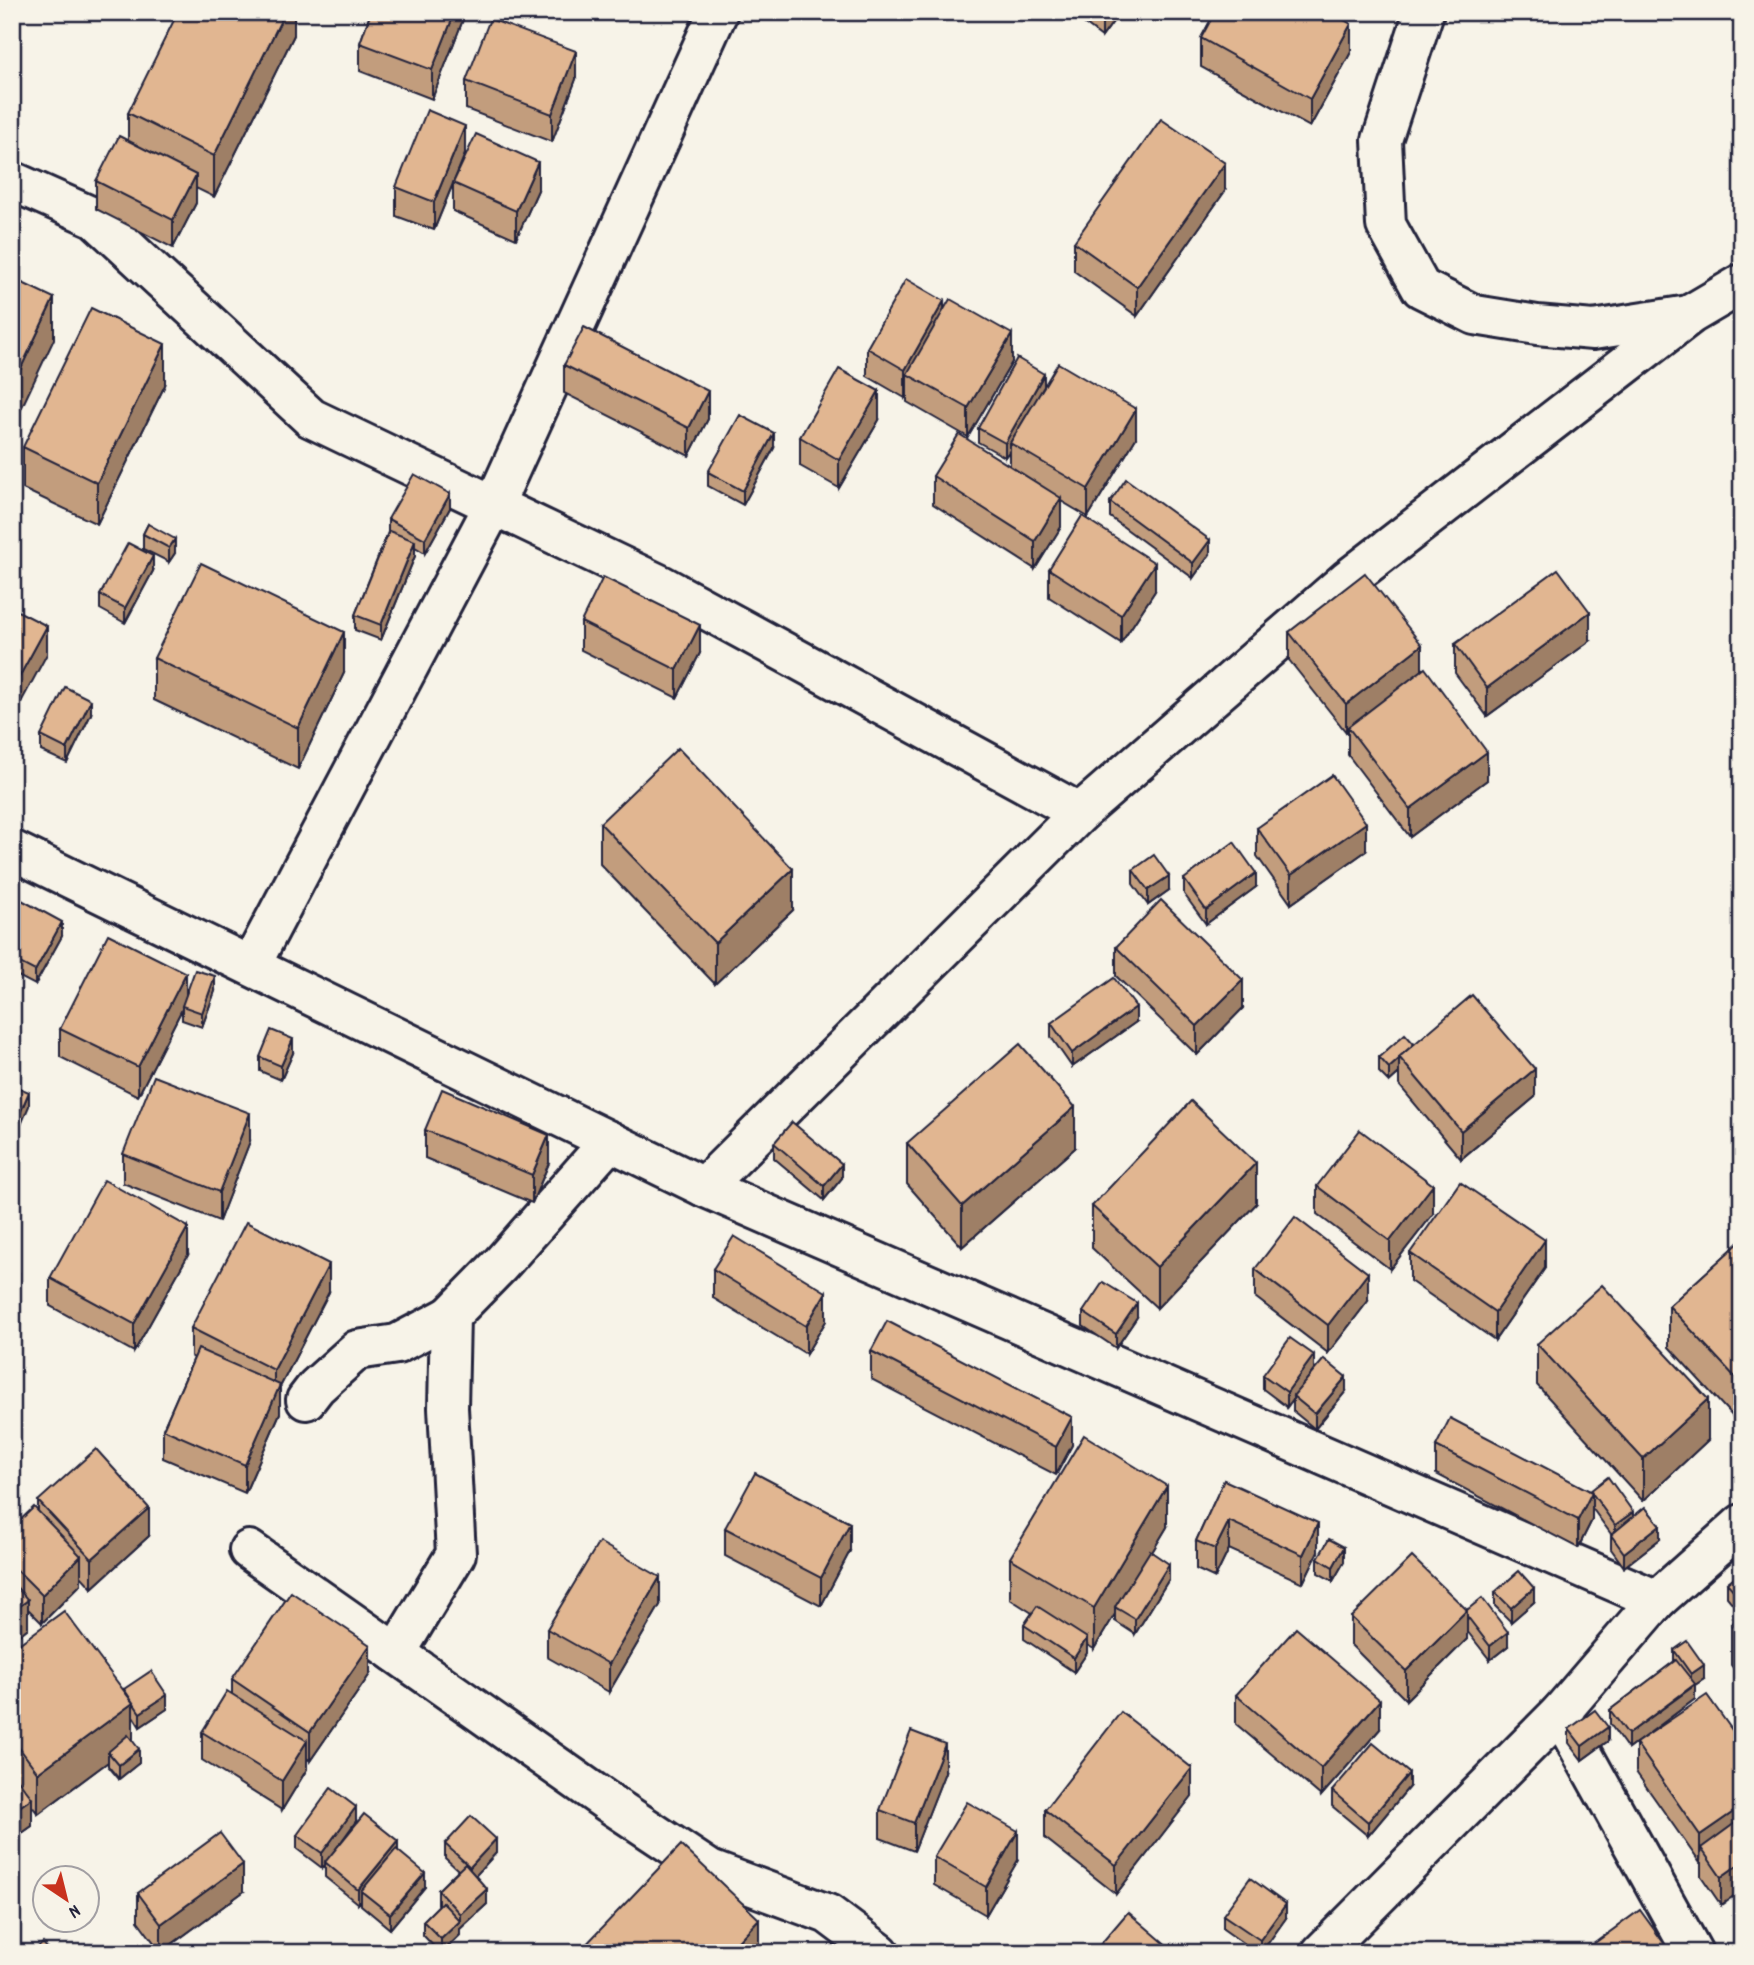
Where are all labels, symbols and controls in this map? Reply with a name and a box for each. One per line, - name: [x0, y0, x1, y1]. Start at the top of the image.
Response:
- north arrow: [32, 1864, 102, 1934]
- text: N: [62, 1896, 85, 1924]

